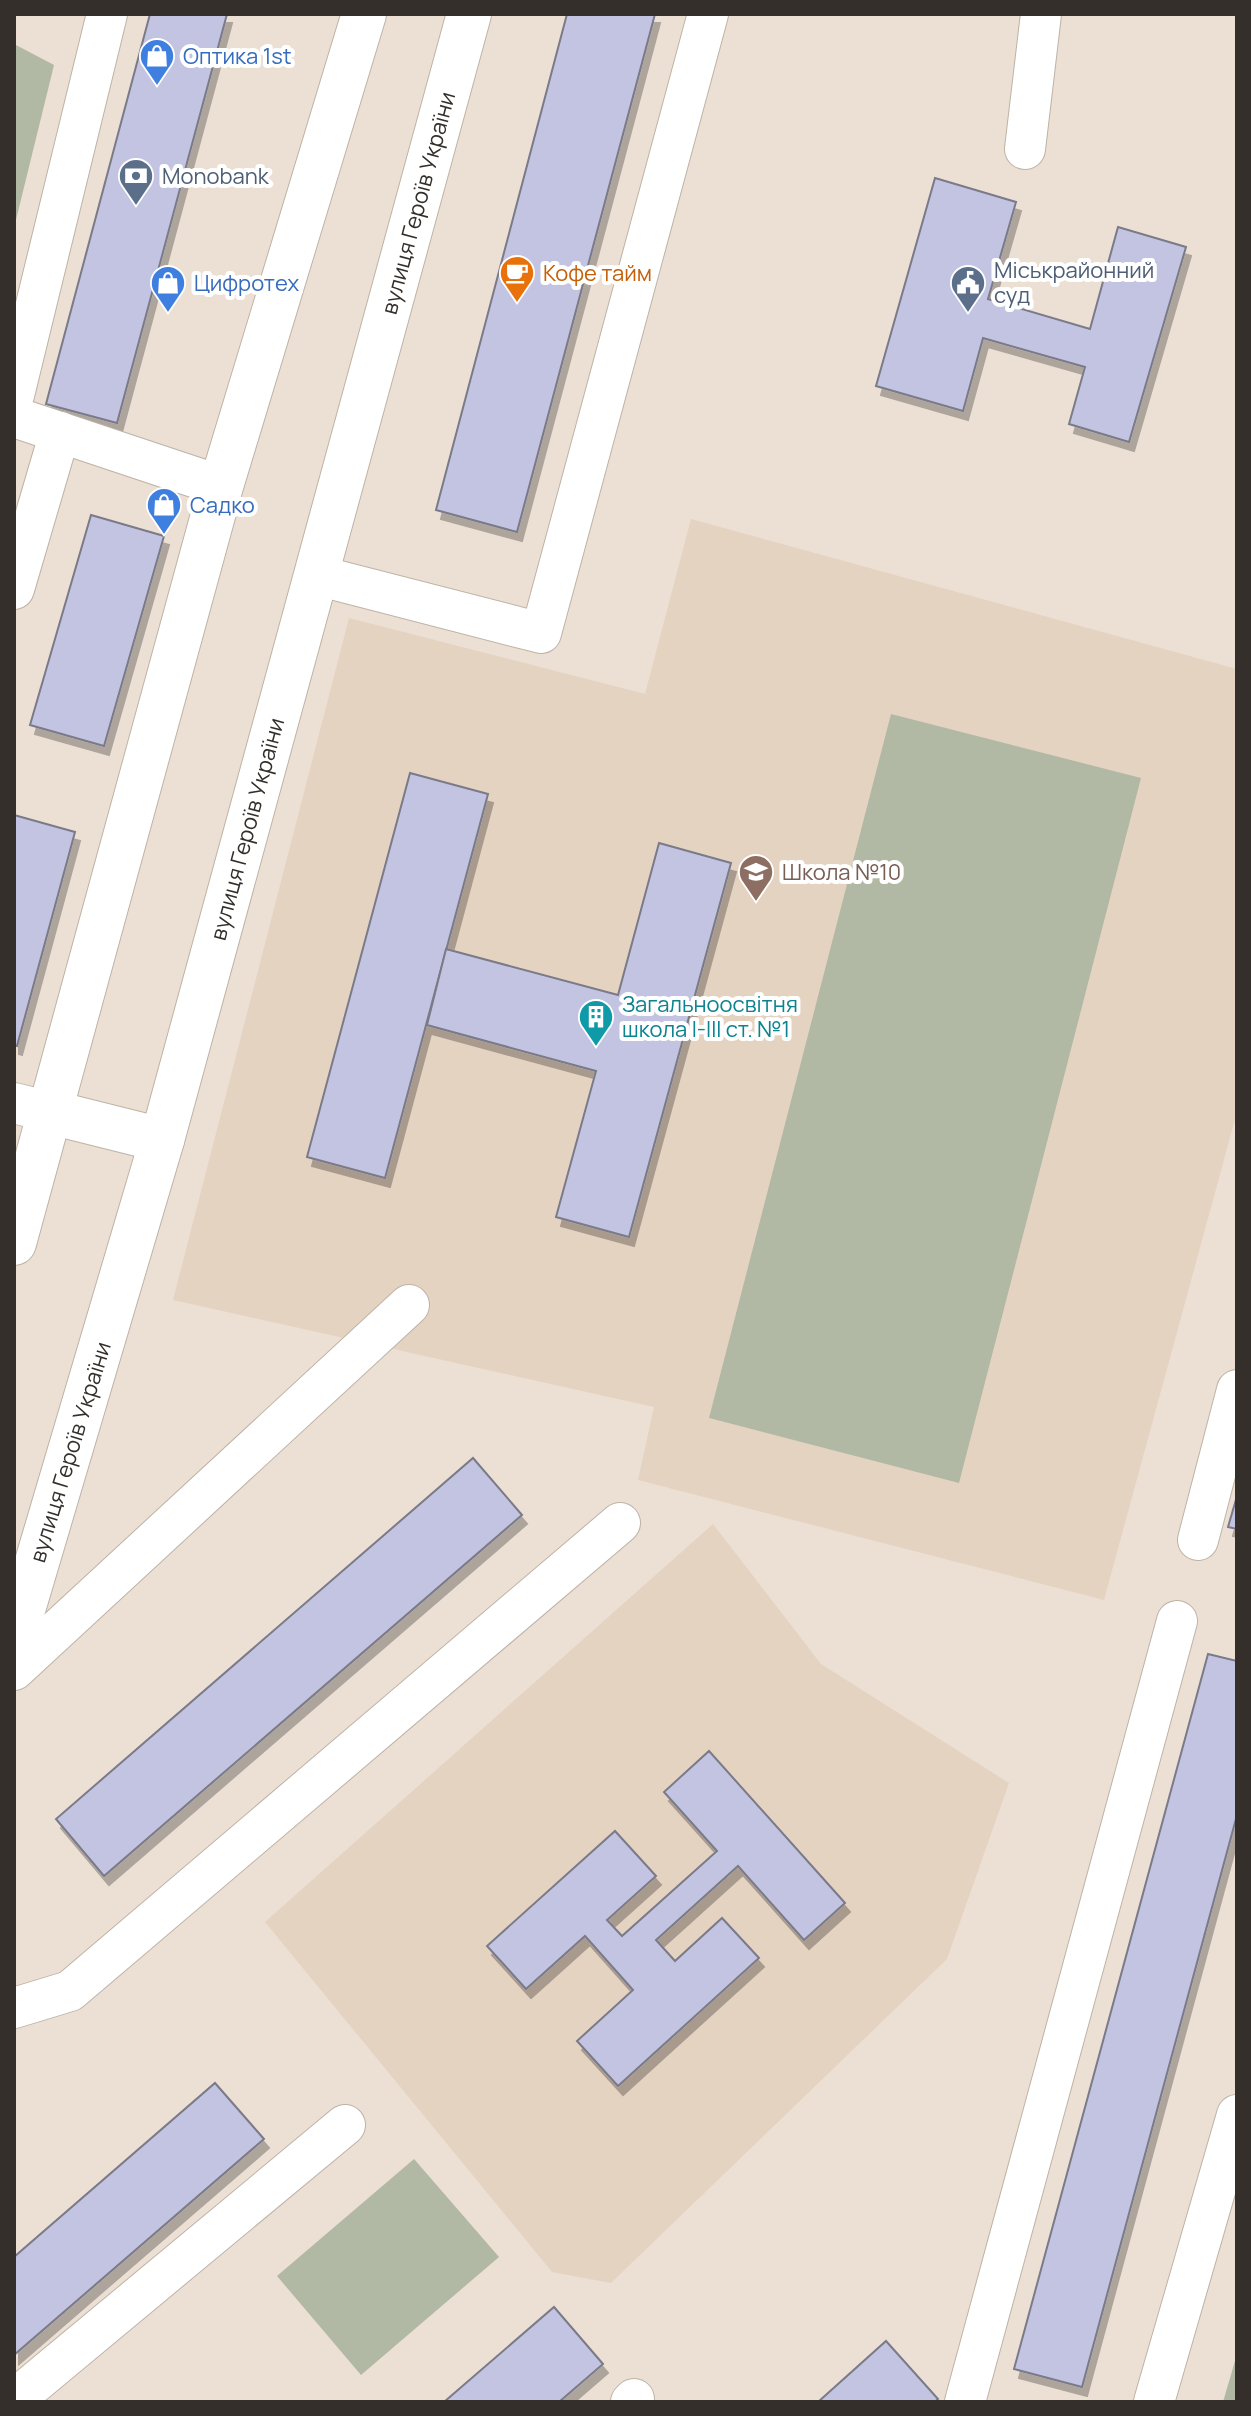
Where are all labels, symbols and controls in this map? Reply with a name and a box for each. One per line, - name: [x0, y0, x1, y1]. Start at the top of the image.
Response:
- shop icon: Оптика 1st: [138, 37, 176, 87]
- place label: Оптика 1st: [183, 41, 292, 71]
- street label: вулиця Героїв України: [374, 88, 462, 318]
- bank icon: Monobank: [117, 157, 155, 207]
- place label: Monobank: [162, 161, 270, 191]
- cafe icon: Кофе тайм: [498, 254, 536, 304]
- place label: Міськрайонний суд: [994, 255, 1154, 310]
- place label: Кофе тайм: [543, 258, 652, 288]
- shop icon: Цифротех: [149, 264, 187, 314]
- public building icon: Міськрайонний суд: [949, 264, 987, 314]
- place label: Цифротех: [194, 268, 299, 298]
- shop icon: Садко: [145, 486, 183, 536]
- place label: Садко: [190, 490, 255, 520]
- street label: вулиця Героїв України: [203, 714, 291, 944]
- school or university icon: Школа №10: [737, 853, 775, 903]
- place label: Школа №10: [782, 857, 901, 887]
- place label: Загальноосвітня школа І-ІІІ ст. №1: [622, 989, 798, 1044]
- building icon: Загальноосвітня школа І-ІІІ ст. №1: [577, 998, 615, 1048]
- street label: вулиця Героїв України: [22, 1338, 118, 1566]

